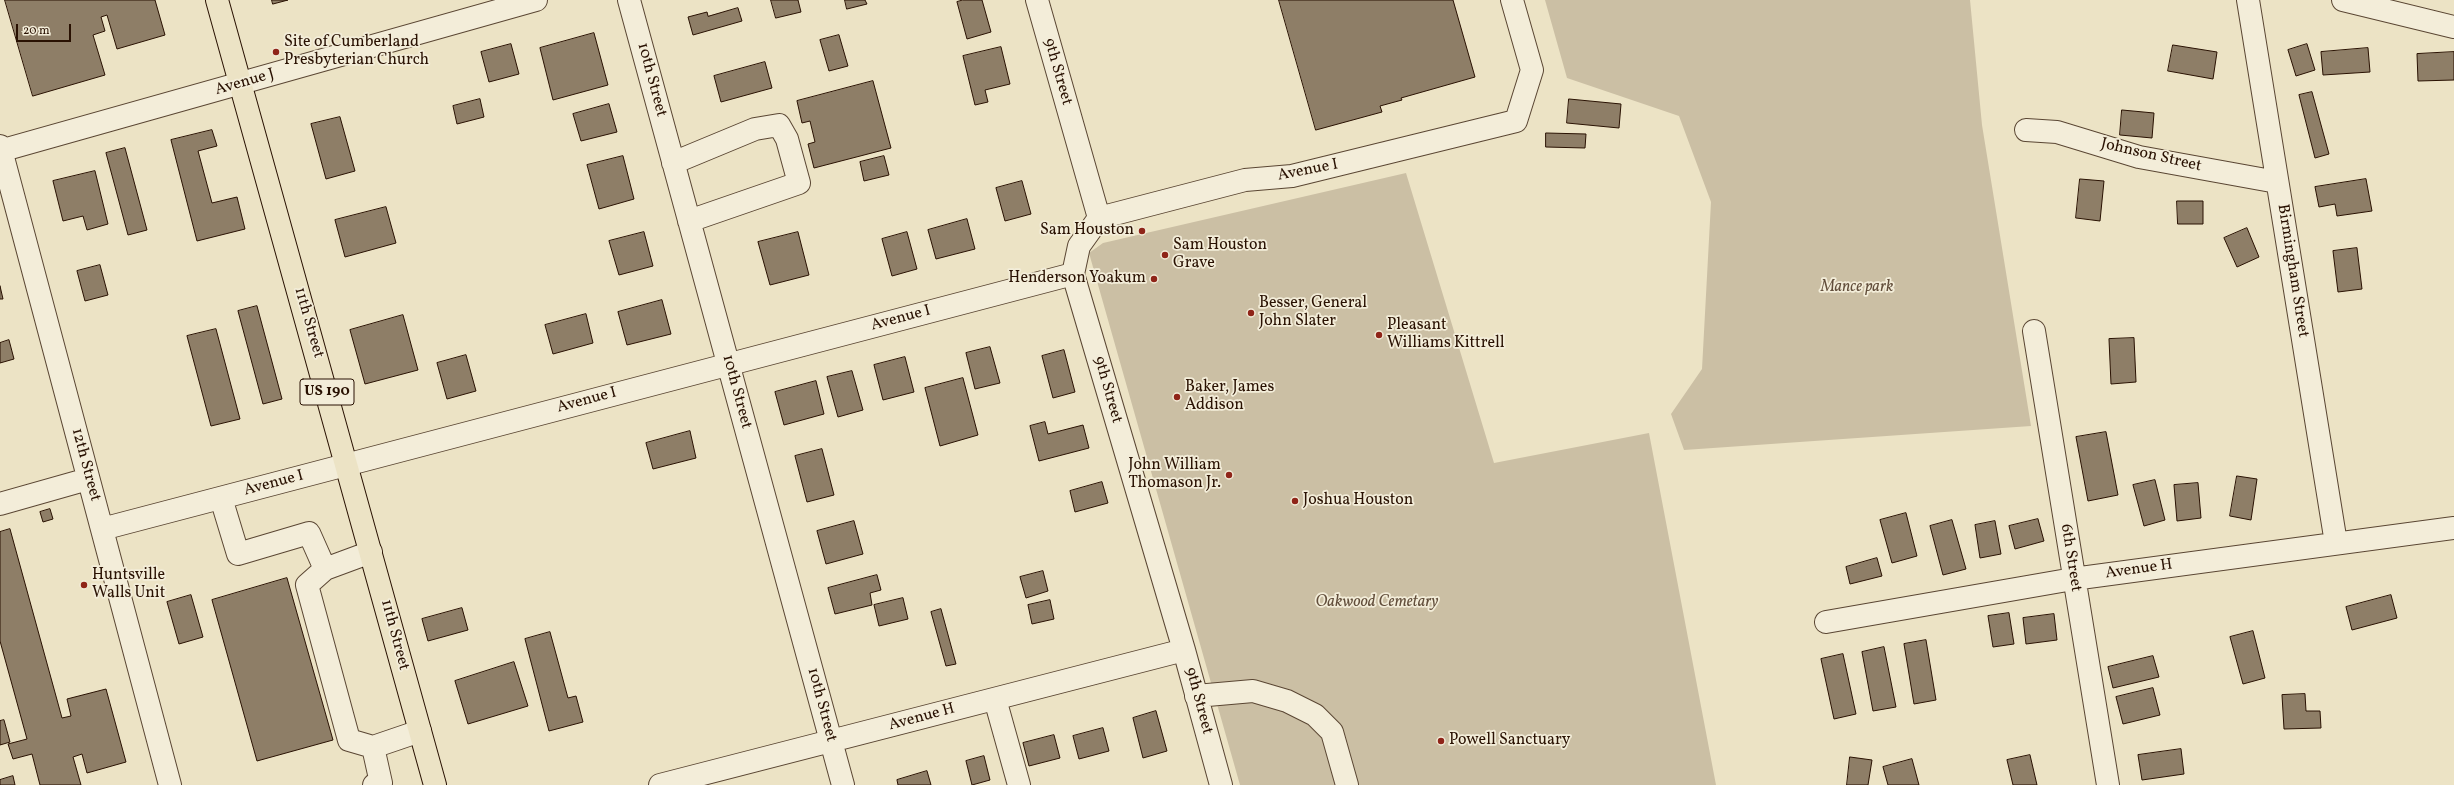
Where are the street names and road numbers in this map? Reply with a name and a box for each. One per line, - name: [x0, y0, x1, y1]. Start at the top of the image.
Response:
- street label: 9th Street: [1038, 36, 1076, 108]
- street label: 10th Street: [632, 41, 670, 119]
- street label: Avenue J: [213, 65, 277, 101]
- street label: Johnson Street: [2099, 135, 2203, 177]
- street label: Avenue I: [1276, 156, 1340, 186]
- street label: Birmingham Street: [2272, 203, 2312, 339]
- street label: 11th Street: [289, 285, 327, 361]
- street label: Avenue I: [869, 302, 933, 336]
- street label: 10th Street: [717, 353, 755, 431]
- street label: 9th Street: [1088, 354, 1126, 426]
- road number: US 190: [300, 379, 354, 405]
- street label: Avenue I: [555, 384, 619, 418]
- street label: 12th Street: [66, 426, 104, 504]
- street label: Avenue I: [242, 467, 306, 501]
- street label: 6th Street: [2055, 523, 2085, 593]
- street label: Avenue H: [2104, 556, 2174, 584]
- street label: 11th Street: [375, 597, 413, 673]
- street label: 9th Street: [1180, 665, 1216, 737]
- street label: 10th Street: [802, 666, 840, 744]
- street label: Avenue H: [887, 700, 957, 736]

